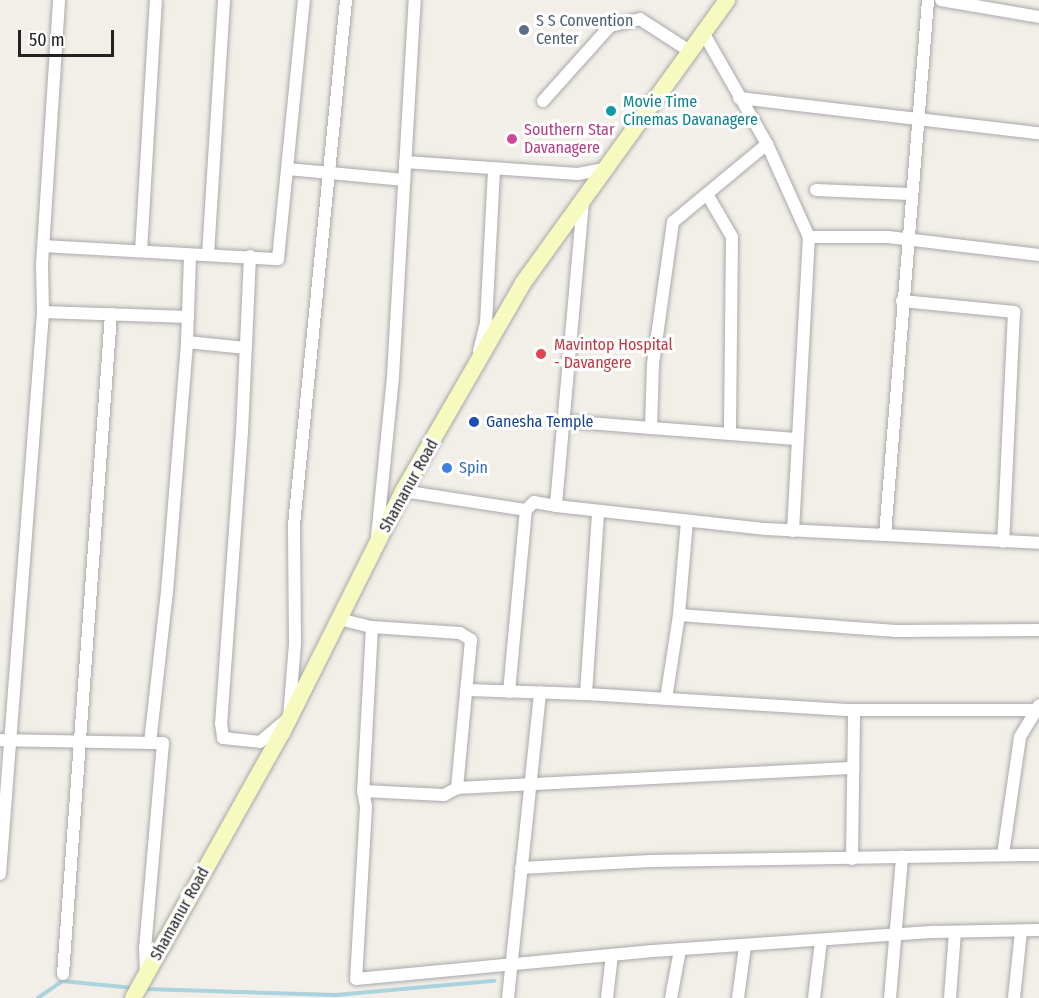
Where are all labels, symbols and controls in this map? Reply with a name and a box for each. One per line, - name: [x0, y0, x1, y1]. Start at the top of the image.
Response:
- place label: S S Convention Center: [536, 11, 633, 49]
- scale bar: [21, 18, 117, 56]
- marker: S S Convention Center: [517, 23, 531, 37]
- text: 50 m: [29, 29, 65, 51]
- place label: Movie Time Cinemas Davanagere: [623, 92, 758, 130]
- marker: Movie Time Cinemas Davanagere: [604, 104, 618, 118]
- place label: Southern Star Davanagere: [524, 120, 615, 158]
- marker: Southern Star Davanagere: [505, 132, 519, 146]
- place label: Mavintop Hospital - Davangere: [554, 335, 673, 373]
- marker: Mavintop Hospital - Davangere: [532, 345, 550, 363]
- place label: Ganesha Temple: [486, 412, 594, 432]
- marker: Ganesha Temple: [467, 415, 481, 429]
- street label: Shamanur Road: [375, 436, 443, 536]
- place label: Spin: [459, 458, 488, 478]
- marker: Spin: [440, 461, 454, 475]
- street label: Shamanur Road: [146, 864, 214, 964]

